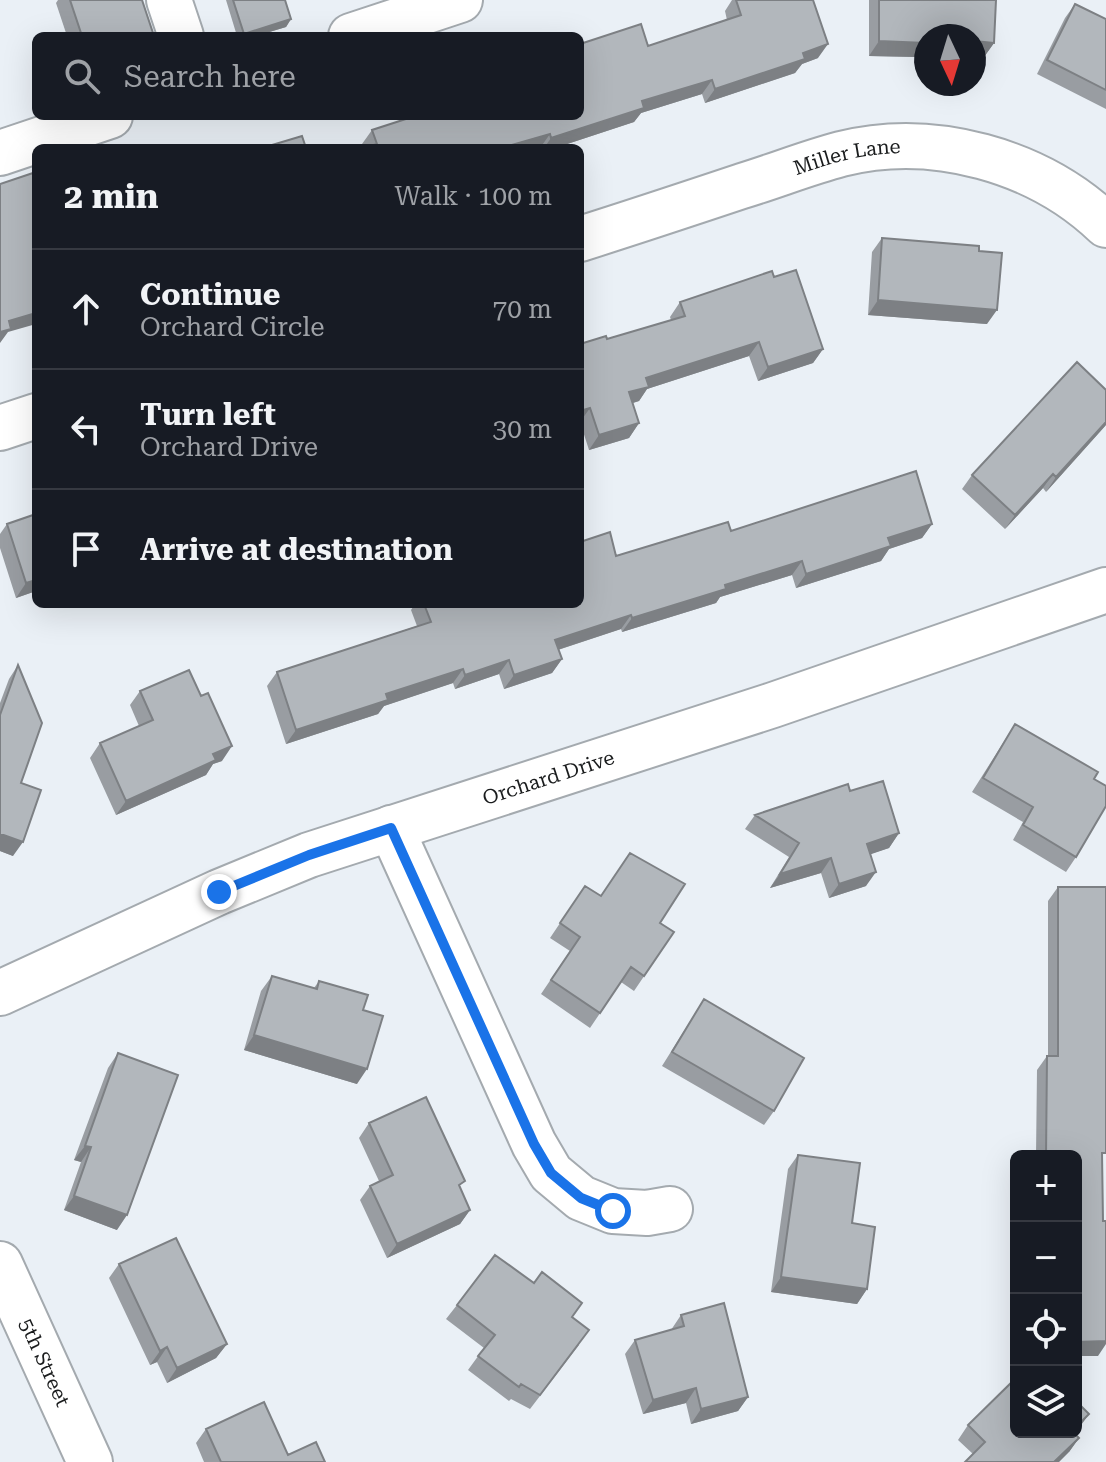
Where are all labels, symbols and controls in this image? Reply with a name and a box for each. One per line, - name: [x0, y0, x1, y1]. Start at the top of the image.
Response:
- north arrow: [914, 24, 986, 96]
- search box: [32, 32, 584, 120]
- icon: search: [60, 54, 104, 98]
- text: Search here: [124, 59, 296, 94]
- street label: Miller Lane: [790, 134, 901, 180]
- text: 2 min: [64, 176, 159, 216]
- text: Walk · 100 m: [394, 181, 552, 211]
- text: Continue: [140, 277, 280, 312]
- icon: ahead: [64, 287, 108, 331]
- text: 70 m: [493, 294, 552, 324]
- text: Orchard Circle: [140, 312, 325, 342]
- text: Turn left: [140, 397, 276, 432]
- icon: left: [64, 407, 108, 451]
- text: 30 m: [493, 414, 552, 444]
- text: Orchard Drive: [140, 432, 318, 462]
- icon: arrive: [64, 527, 108, 571]
- text: Arrive at destination: [140, 532, 453, 567]
- street label: Orchard Drive: [479, 745, 617, 810]
- route end: [201, 874, 237, 910]
- map controls: [1010, 1150, 1082, 1438]
- button: +: [1010, 1150, 1082, 1222]
- route start: [595, 1193, 631, 1229]
- button: −: [1010, 1222, 1082, 1294]
- button: locate: [1010, 1294, 1082, 1366]
- street label: 5th Street: [14, 1315, 75, 1411]
- button: layers: [1010, 1366, 1082, 1438]

